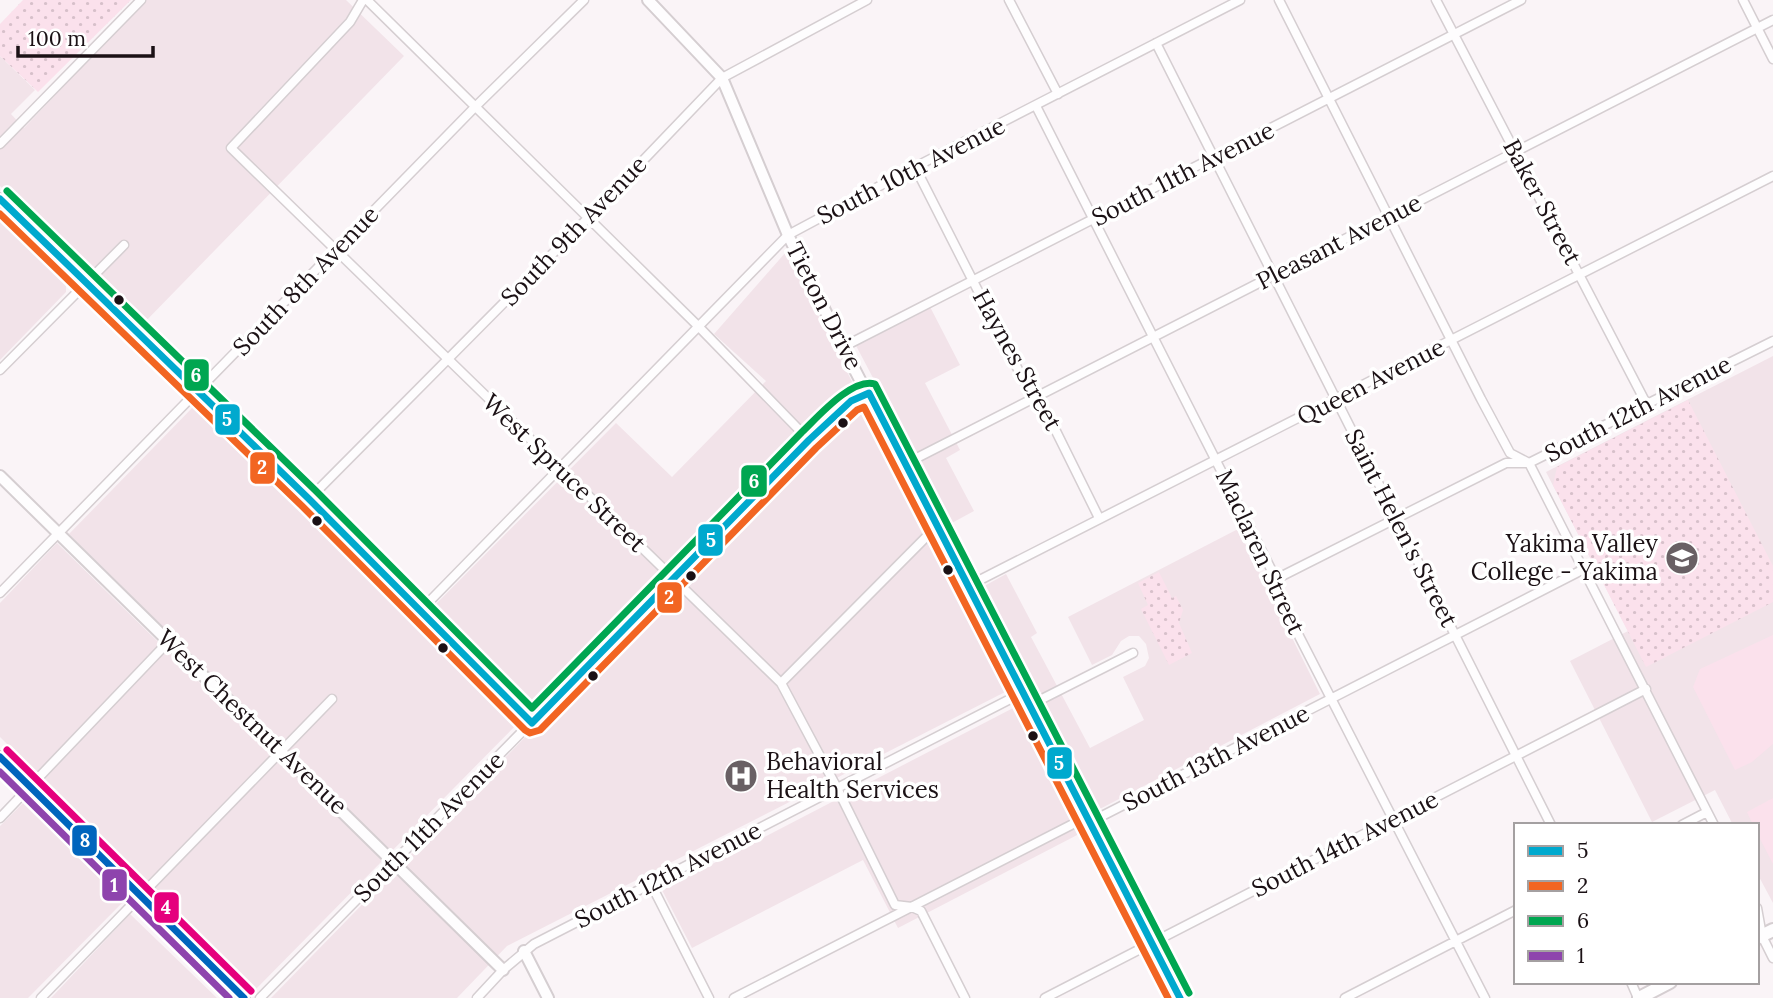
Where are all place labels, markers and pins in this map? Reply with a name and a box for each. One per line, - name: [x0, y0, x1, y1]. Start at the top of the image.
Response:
- unlabelled marker: [112, 293, 126, 307]
- unlabelled marker: [836, 416, 850, 430]
- unlabelled marker: [310, 514, 324, 528]
- place label: Yakima Valley College - Yakima: [1471, 528, 1658, 587]
- school or university icon: Yakima Valley College - Yakima: [1663, 539, 1701, 577]
- unlabelled marker: [941, 563, 955, 577]
- unlabelled marker: [684, 569, 698, 583]
- unlabelled marker: [436, 641, 450, 655]
- unlabelled marker: [586, 669, 600, 683]
- unlabelled marker: [1026, 729, 1040, 743]
- place label: Behavioral Health Services: [766, 746, 939, 805]
- hospital icon: Behavioral Health Services: [722, 757, 760, 795]

